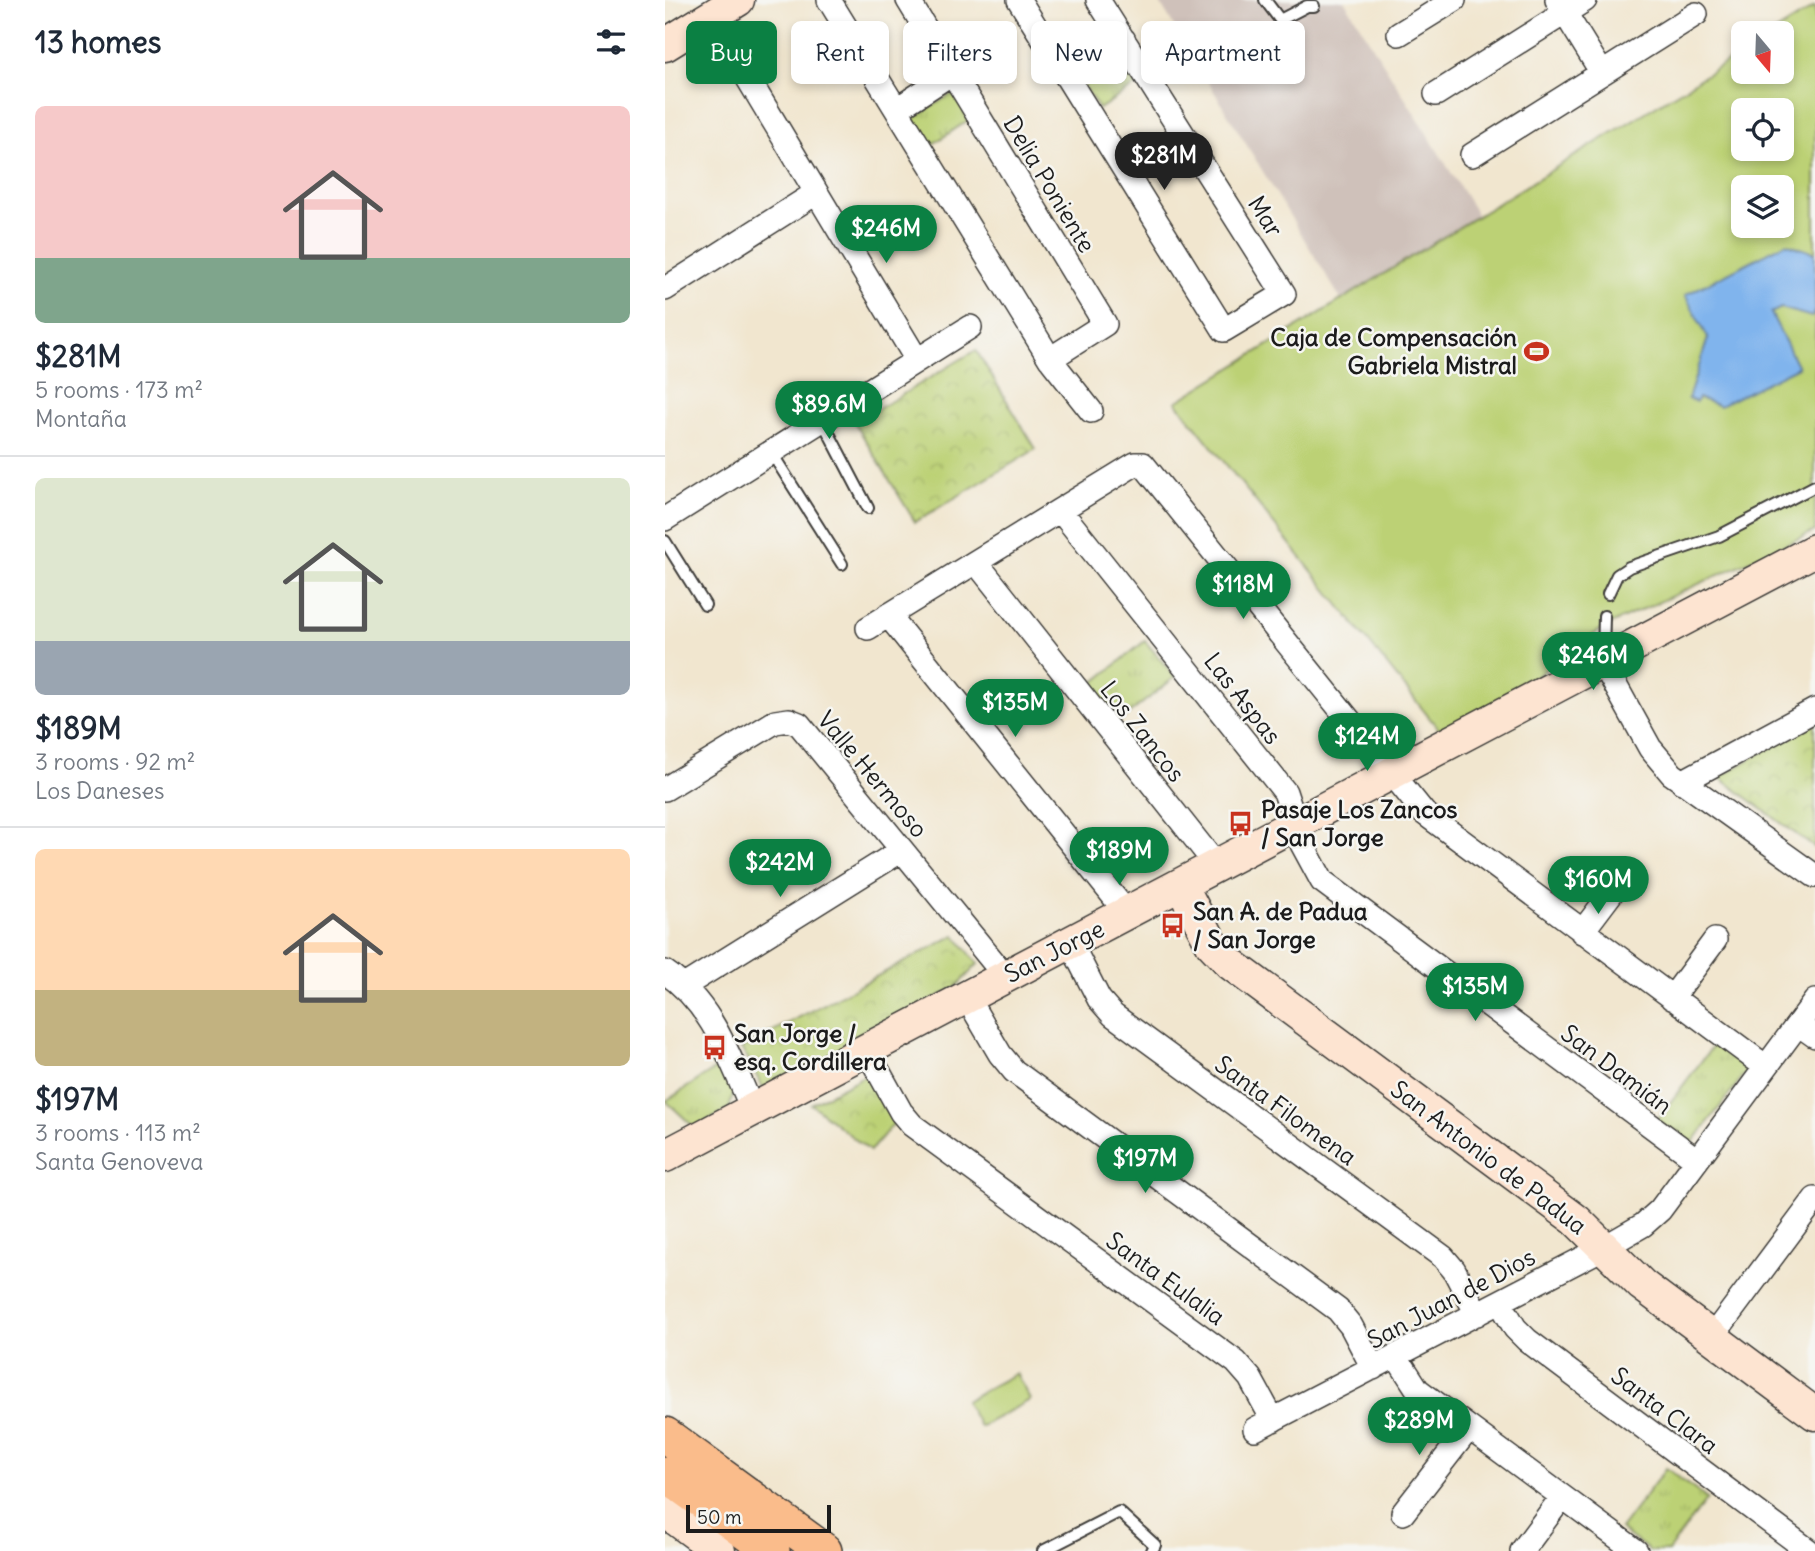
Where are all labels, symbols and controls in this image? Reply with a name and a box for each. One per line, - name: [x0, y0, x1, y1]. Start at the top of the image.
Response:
- chip: Buy: [686, 21, 777, 84]
- chip: Rent: [791, 21, 889, 84]
- chip: Filters: [903, 21, 1017, 84]
- chip: New: [1031, 21, 1127, 84]
- chip: Apartment: [1141, 21, 1305, 84]
- north arrow: [1731, 21, 1794, 84]
- map controls: [1731, 21, 1794, 238]
- text: 13 homes: [35, 23, 161, 61]
- icon: filters: [592, 23, 630, 61]
- button: locate: [1731, 98, 1794, 161]
- street label: Delia Poniente: [997, 110, 1103, 258]
- pin: $281M: [1115, 132, 1213, 192]
- text: $281M: [1131, 140, 1197, 169]
- icon: home: [270, 152, 396, 278]
- button: layers: [1731, 175, 1794, 238]
- street label: Mar: [1242, 190, 1290, 242]
- pin: $246M: [837, 205, 935, 265]
- text: $246M: [851, 213, 921, 242]
- place label: Caja de Compensación Gabriela Mistral: [1270, 322, 1517, 380]
- text: $281M: [35, 337, 122, 375]
- sports icon: Caja de Compensación Gabriela Mistral: [1523, 337, 1551, 365]
- text: 5 rooms · 173 m²: [35, 375, 203, 404]
- pin: $89.6M: [772, 382, 886, 441]
- text: $89.6M: [791, 389, 867, 418]
- text: Montaña: [35, 404, 127, 433]
- icon: home: [270, 524, 396, 650]
- pin: $118M: [1194, 562, 1292, 621]
- text: $118M: [1212, 569, 1274, 598]
- pin: $246M: [1544, 632, 1642, 692]
- text: $246M: [1558, 640, 1628, 669]
- street label: Las Aspas: [1198, 646, 1288, 750]
- street label: Los Zancos: [1094, 674, 1192, 788]
- pin: $135M: [966, 680, 1064, 739]
- text: $135M: [982, 687, 1048, 716]
- street label: Valle Hermoso: [811, 705, 935, 843]
- text: $189M: [35, 709, 122, 747]
- pin: $124M: [1318, 714, 1416, 773]
- text: $124M: [1334, 721, 1400, 750]
- text: 3 rooms · 92 m²: [35, 747, 195, 776]
- text: Los Daneses: [35, 776, 165, 805]
- place label: Pasaje Los Zancos / San Jorge: [1261, 794, 1457, 852]
- bus stop icon: Pasaje Los Zancos / San Jorge: [1227, 809, 1255, 837]
- pin: $189M: [1070, 828, 1168, 887]
- text: $189M: [1086, 835, 1152, 864]
- pin: $242M: [731, 839, 829, 899]
- text: $242M: [745, 847, 815, 876]
- pin: $160M: [1549, 856, 1647, 916]
- text: $160M: [1564, 864, 1632, 893]
- icon: home: [270, 895, 396, 1021]
- place label: San A. de Padua / San Jorge: [1193, 896, 1368, 954]
- bus stop icon: San A. de Padua / San Jorge: [1159, 911, 1187, 939]
- street label: San Jorge: [999, 913, 1109, 989]
- pin: $135M: [1426, 964, 1524, 1023]
- text: $135M: [1442, 971, 1508, 1000]
- street label: San Damián: [1555, 1017, 1679, 1121]
- place label: San Jorge / esq. Cordillera: [734, 1018, 887, 1076]
- bus stop icon: San Jorge / esq. Cordillera: [700, 1033, 728, 1061]
- street label: Santa Filomena: [1209, 1049, 1363, 1171]
- street label: San Antonio de Padua: [1385, 1074, 1593, 1240]
- text: $197M: [35, 1080, 119, 1118]
- text: 3 rooms · 113 m²: [35, 1118, 201, 1147]
- pin: $197M: [1096, 1136, 1194, 1195]
- text: $197M: [1113, 1143, 1177, 1172]
- text: Santa Genoveva: [35, 1147, 203, 1176]
- street label: Santa Eulalia: [1101, 1225, 1231, 1331]
- street label: San Juan de Dios: [1362, 1241, 1540, 1355]
- street label: Santa Clara: [1606, 1360, 1724, 1460]
- pin: $289M: [1370, 1398, 1468, 1457]
- text: $289M: [1384, 1405, 1454, 1434]
- scale bar: [686, 1502, 831, 1534]
- text: 50 m: [697, 1505, 742, 1529]

